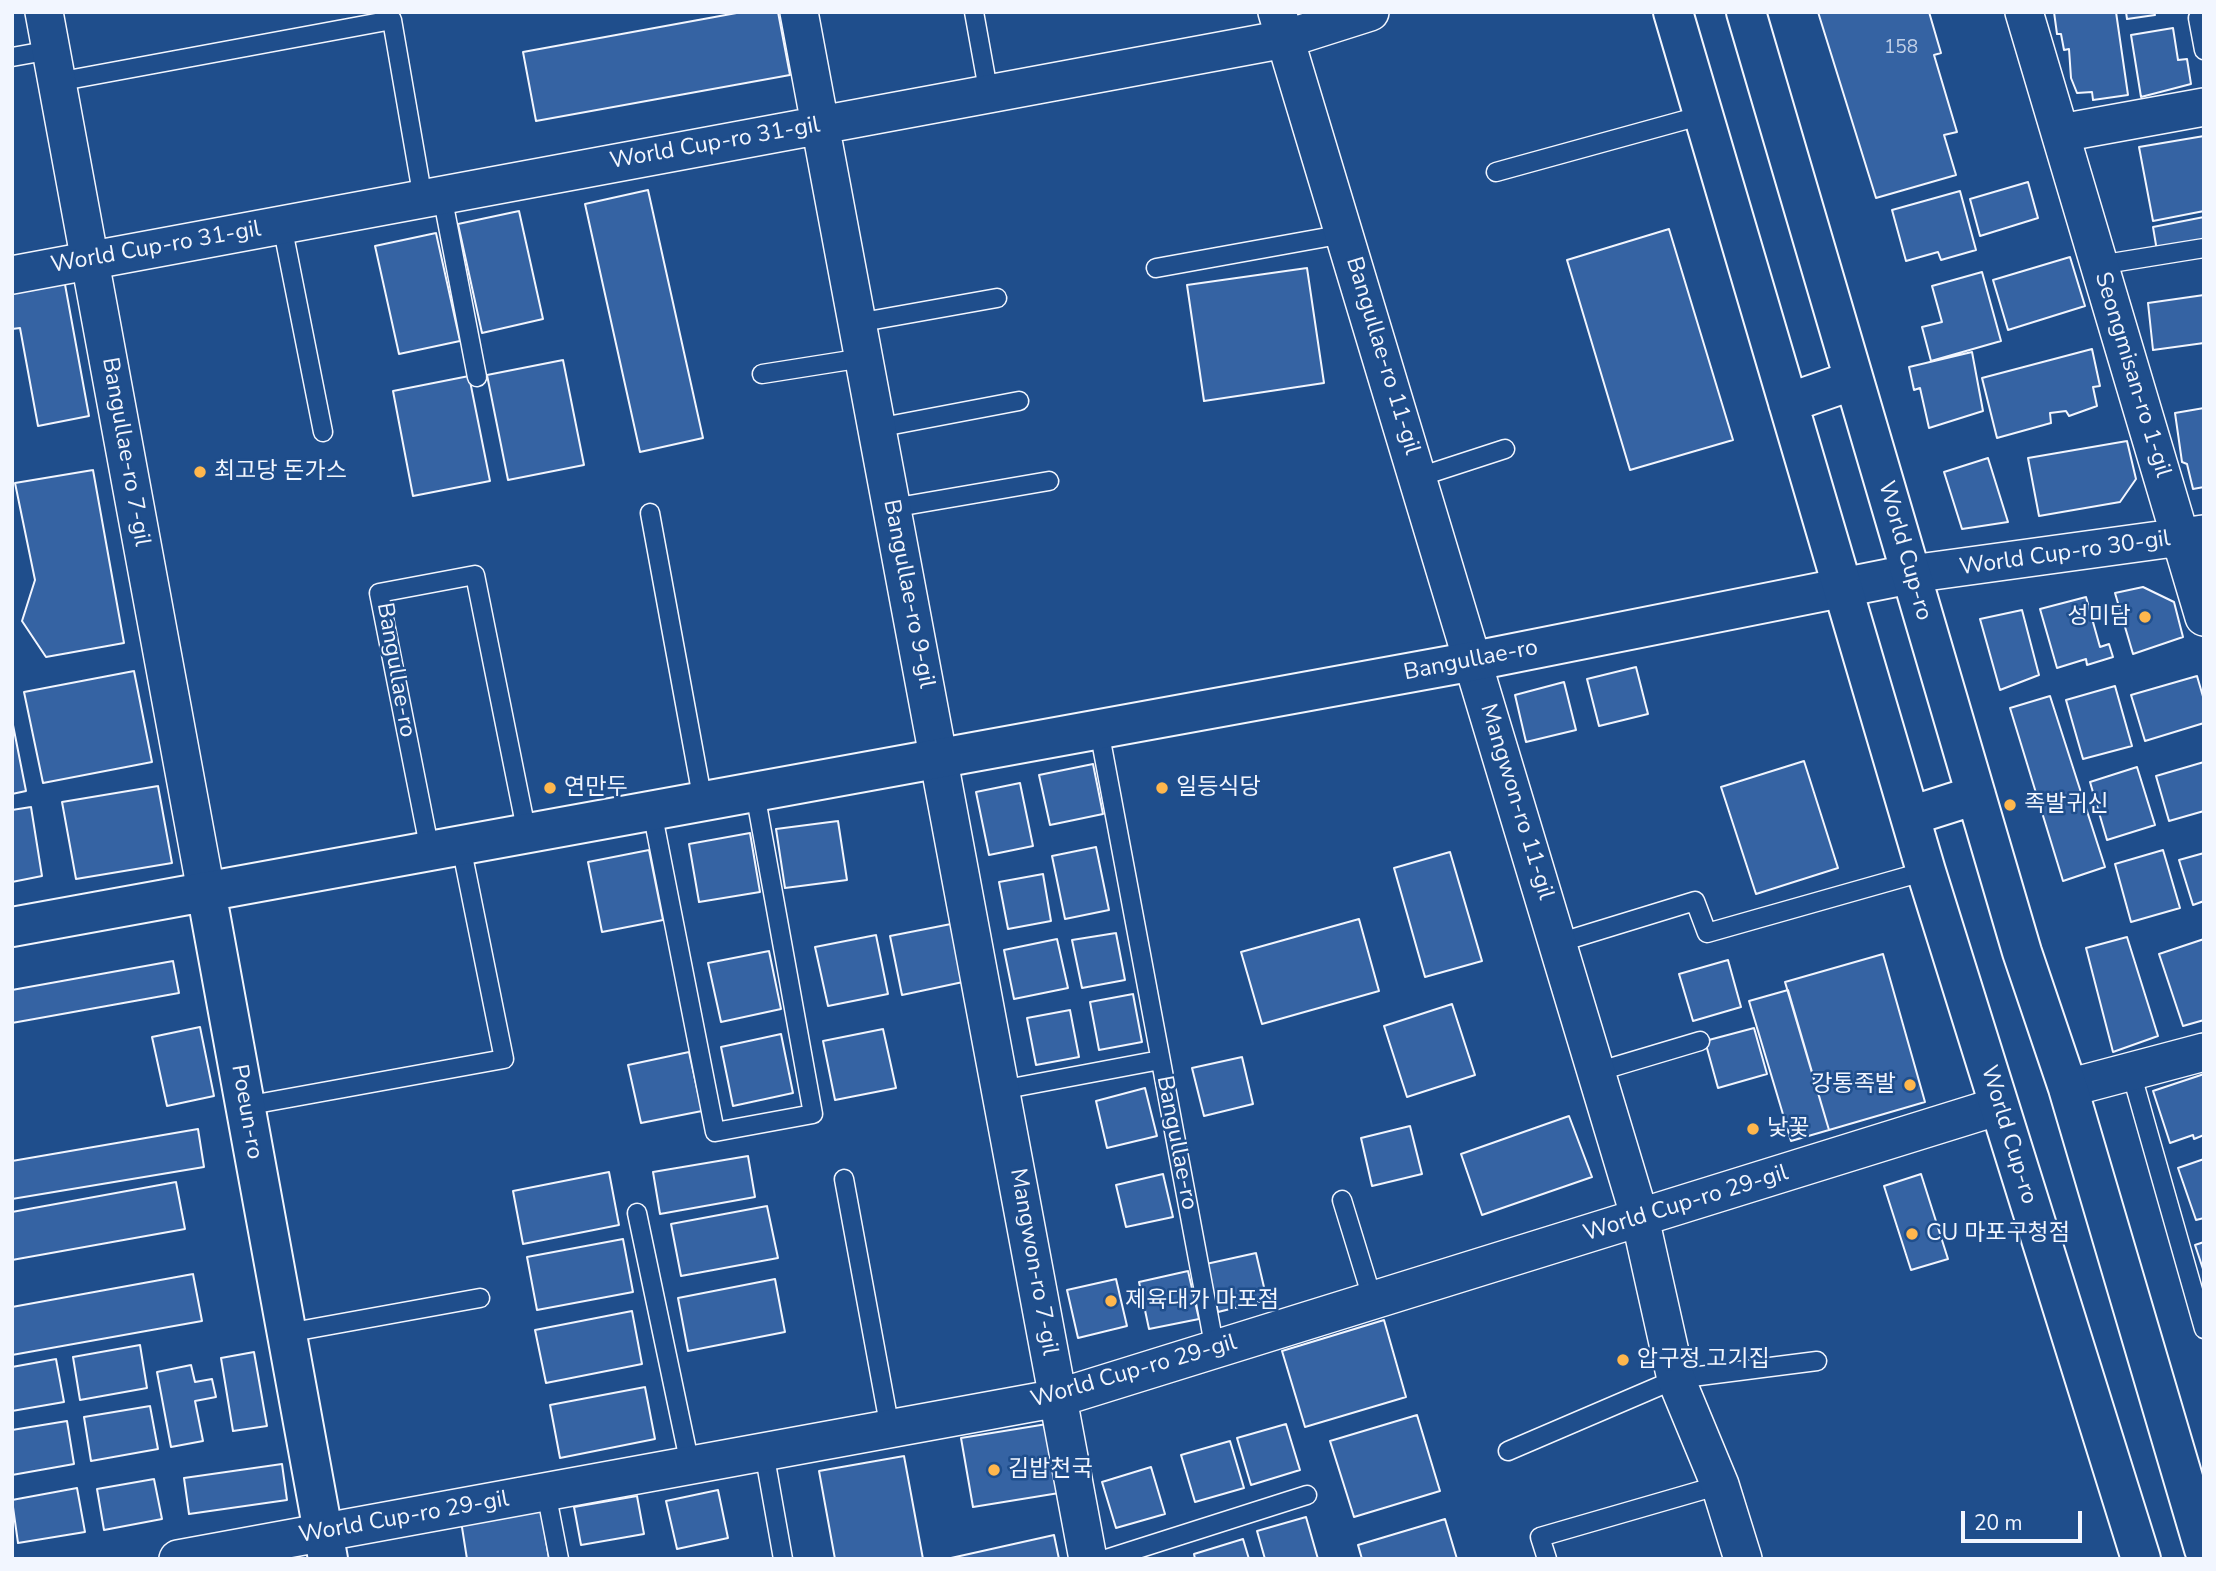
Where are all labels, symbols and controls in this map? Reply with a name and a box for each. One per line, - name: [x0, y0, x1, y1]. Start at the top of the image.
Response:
- house number: 158: [1884, 37, 1918, 59]
- street label: World Cup-ro 31-gil: [608, 112, 822, 176]
- street label: World Cup-ro 31-gil: [49, 216, 263, 280]
- street label: Bangullae-ro 11-gil: [1339, 254, 1425, 458]
- street label: Seongmisan-ro 1-gil: [2088, 269, 2176, 481]
- street label: Bangullae-ro 7-gil: [95, 355, 155, 549]
- place label: 최고당 돈가스: [214, 458, 347, 486]
- marker: 최고당 돈가스: [192, 464, 208, 480]
- street label: World Cup-ro: [1871, 478, 1937, 624]
- street label: Bangullae-ro 9-gil: [876, 497, 940, 691]
- street label: World Cup-ro 30-gil: [1958, 526, 2172, 582]
- street label: Bangullae-ro: [370, 601, 420, 739]
- place label: 성미담: [2068, 603, 2131, 631]
- marker: 성미담: [2137, 609, 2153, 625]
- street label: Bangullae-ro: [1402, 634, 1540, 688]
- street label: Mangwon-ro 11-gil: [1473, 701, 1559, 903]
- place label: 연만두: [564, 774, 627, 802]
- place label: 일등식당: [1176, 774, 1261, 802]
- marker: 연만두: [542, 780, 558, 796]
- marker: 일등식당: [1154, 780, 1170, 796]
- place label: 족발귀신: [2024, 791, 2109, 819]
- marker: 족발귀신: [2002, 797, 2018, 813]
- street label: Poeun-ro: [224, 1062, 268, 1162]
- street label: World Cup-ro: [1974, 1062, 2042, 1208]
- place label: 강통족발: [1811, 1071, 1896, 1099]
- street label: Bangullae-ro: [1149, 1074, 1203, 1212]
- marker: 강통족발: [1902, 1077, 1918, 1093]
- place label: 낯꽃: [1767, 1115, 1809, 1143]
- marker: 낯꽃: [1745, 1121, 1761, 1137]
- street label: World Cup-ro 29-gil: [1580, 1160, 1792, 1248]
- street label: Mangwon-ro 7-gil: [1003, 1166, 1063, 1358]
- place label: CU 마포구청점: [1926, 1220, 2070, 1248]
- marker: CU 마포구청점: [1904, 1226, 1920, 1242]
- place label: 제육대가 마포점: [1125, 1287, 1279, 1315]
- marker: 제육대가 마포점: [1103, 1293, 1119, 1309]
- street label: World Cup-ro 29-gil: [1028, 1329, 1240, 1415]
- place label: 압구정 고기집: [1637, 1346, 1770, 1374]
- marker: 압구정 고기집: [1615, 1352, 1631, 1368]
- place label: 김밥천국: [1008, 1456, 1093, 1484]
- marker: 김밥천국: [986, 1462, 1002, 1478]
- street label: World Cup-ro 29-gil: [297, 1486, 511, 1550]
- scale bar: [1964, 1498, 2085, 1542]
- text: 20 m: [1974, 1509, 2023, 1537]

